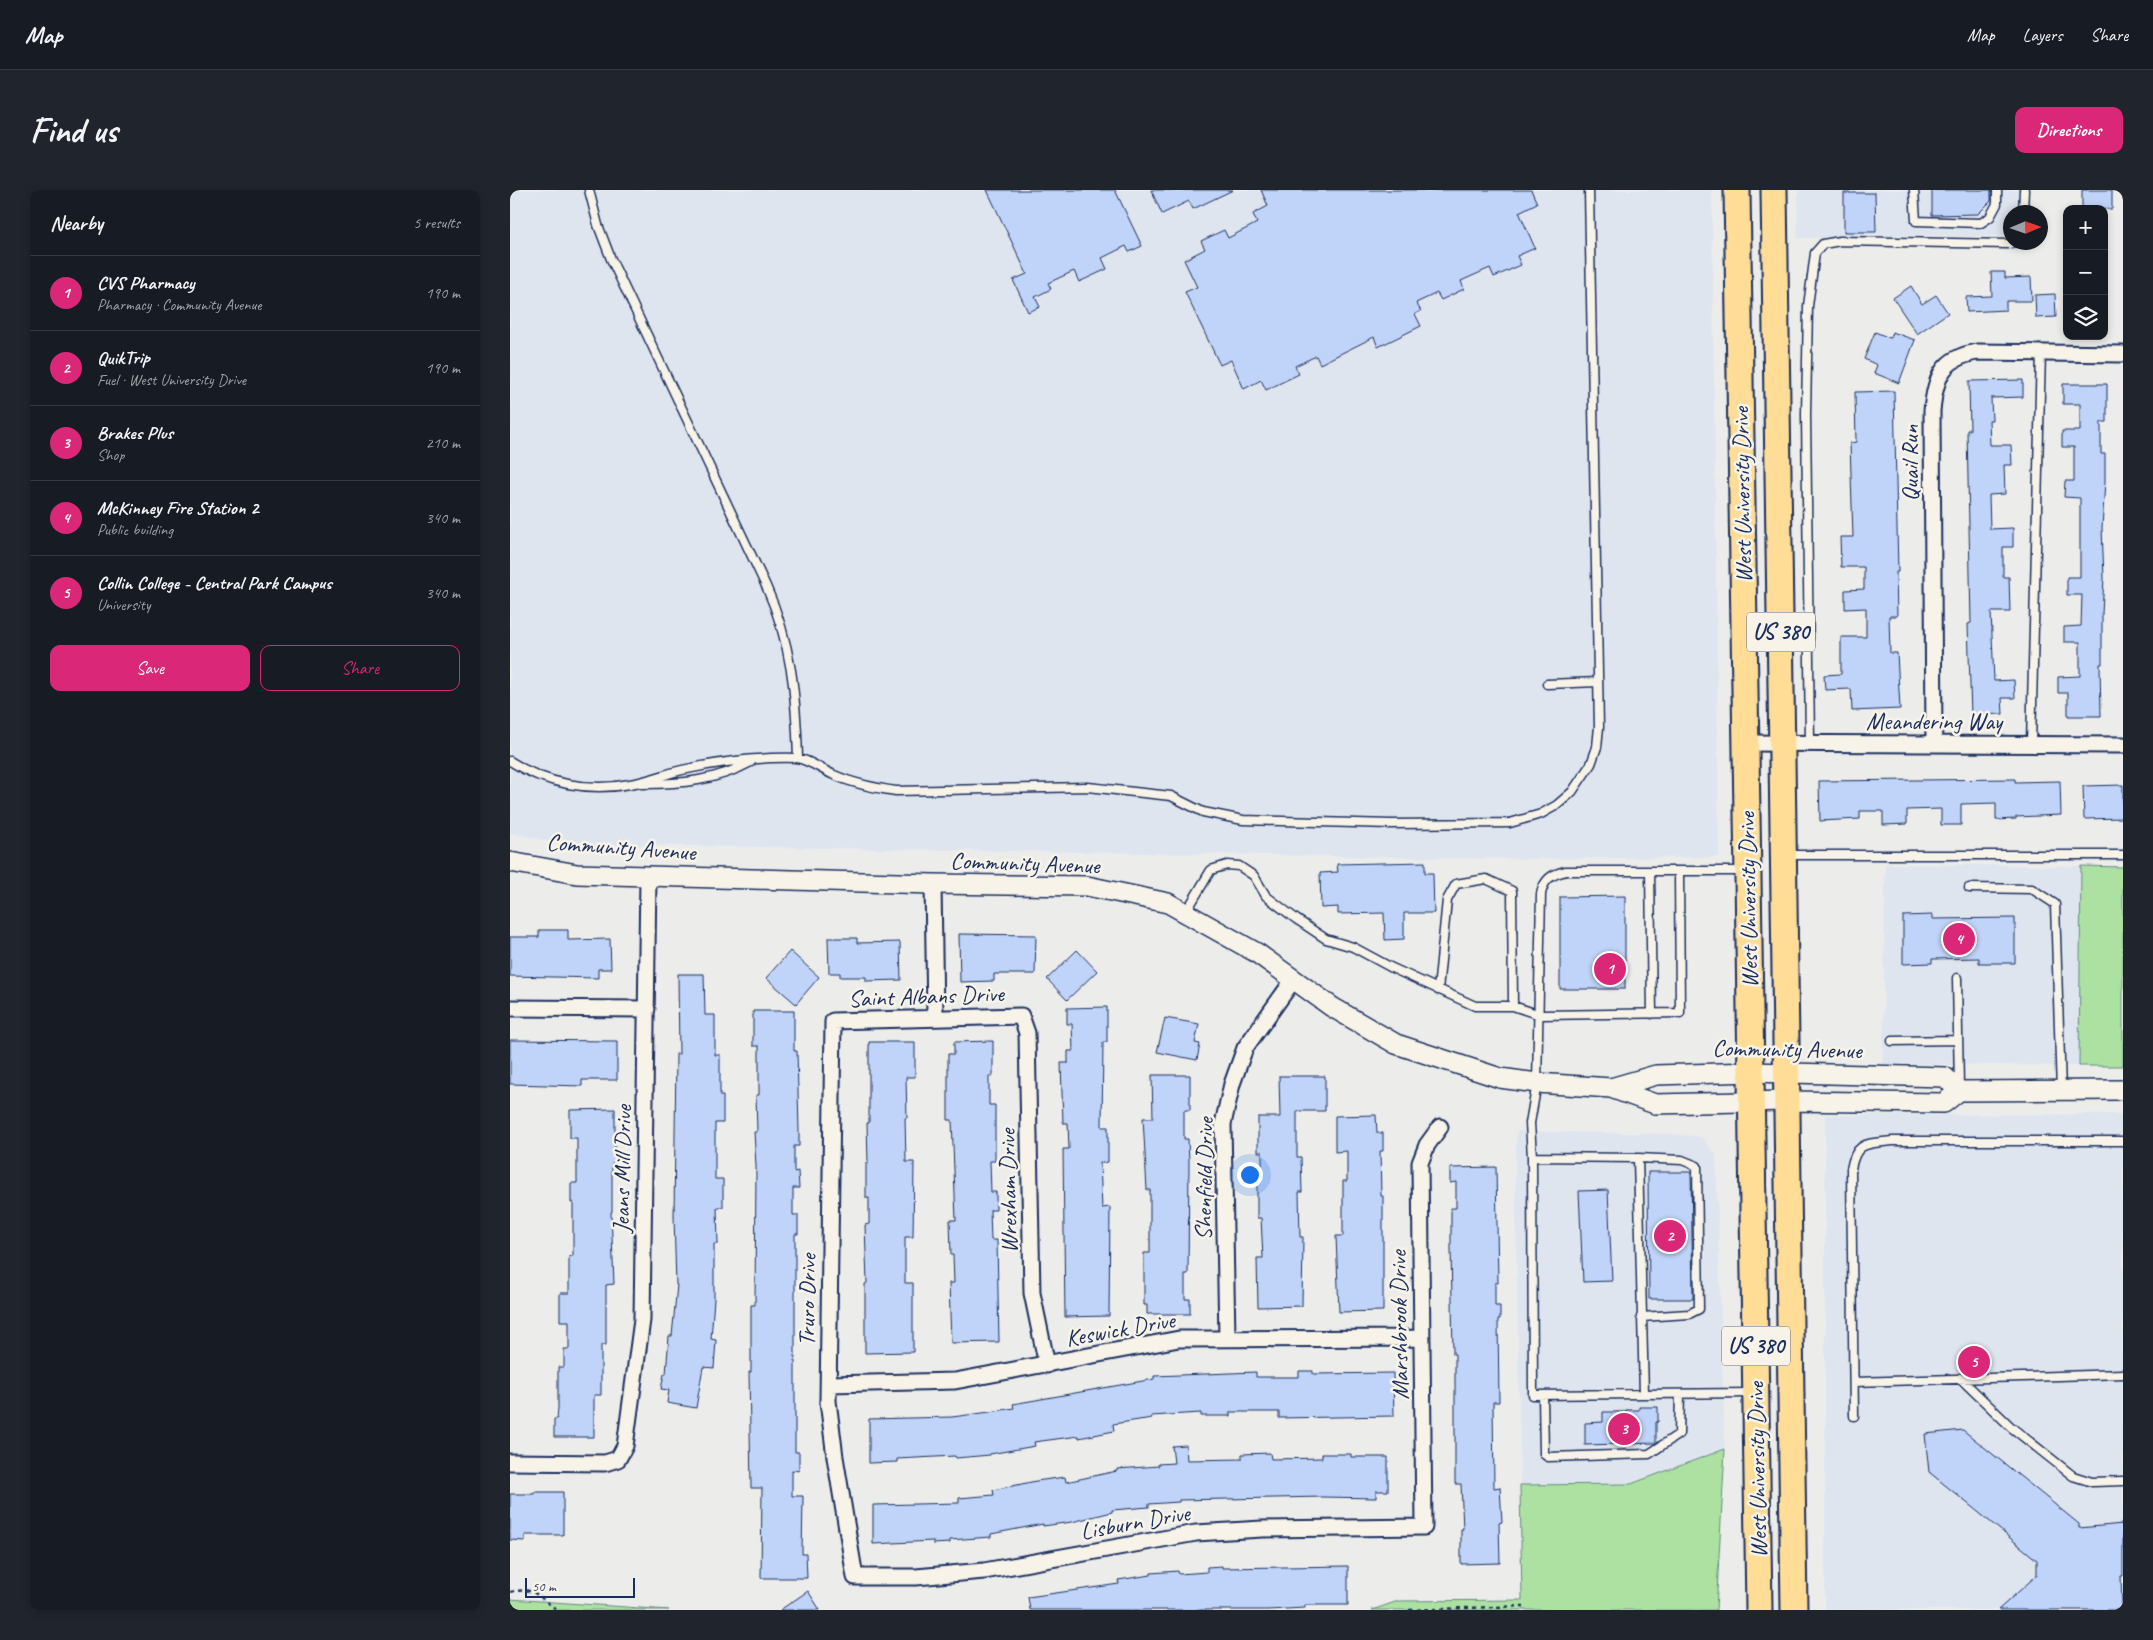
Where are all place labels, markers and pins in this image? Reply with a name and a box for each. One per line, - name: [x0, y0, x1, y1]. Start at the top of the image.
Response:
- pin: 4: [1943, 920, 1975, 958]
- pin: 1: [1594, 950, 1626, 988]
- pin: 2: [1654, 1217, 1686, 1255]
- pin: 5: [1958, 1343, 1990, 1381]
- pin: 3: [1608, 1410, 1640, 1448]

